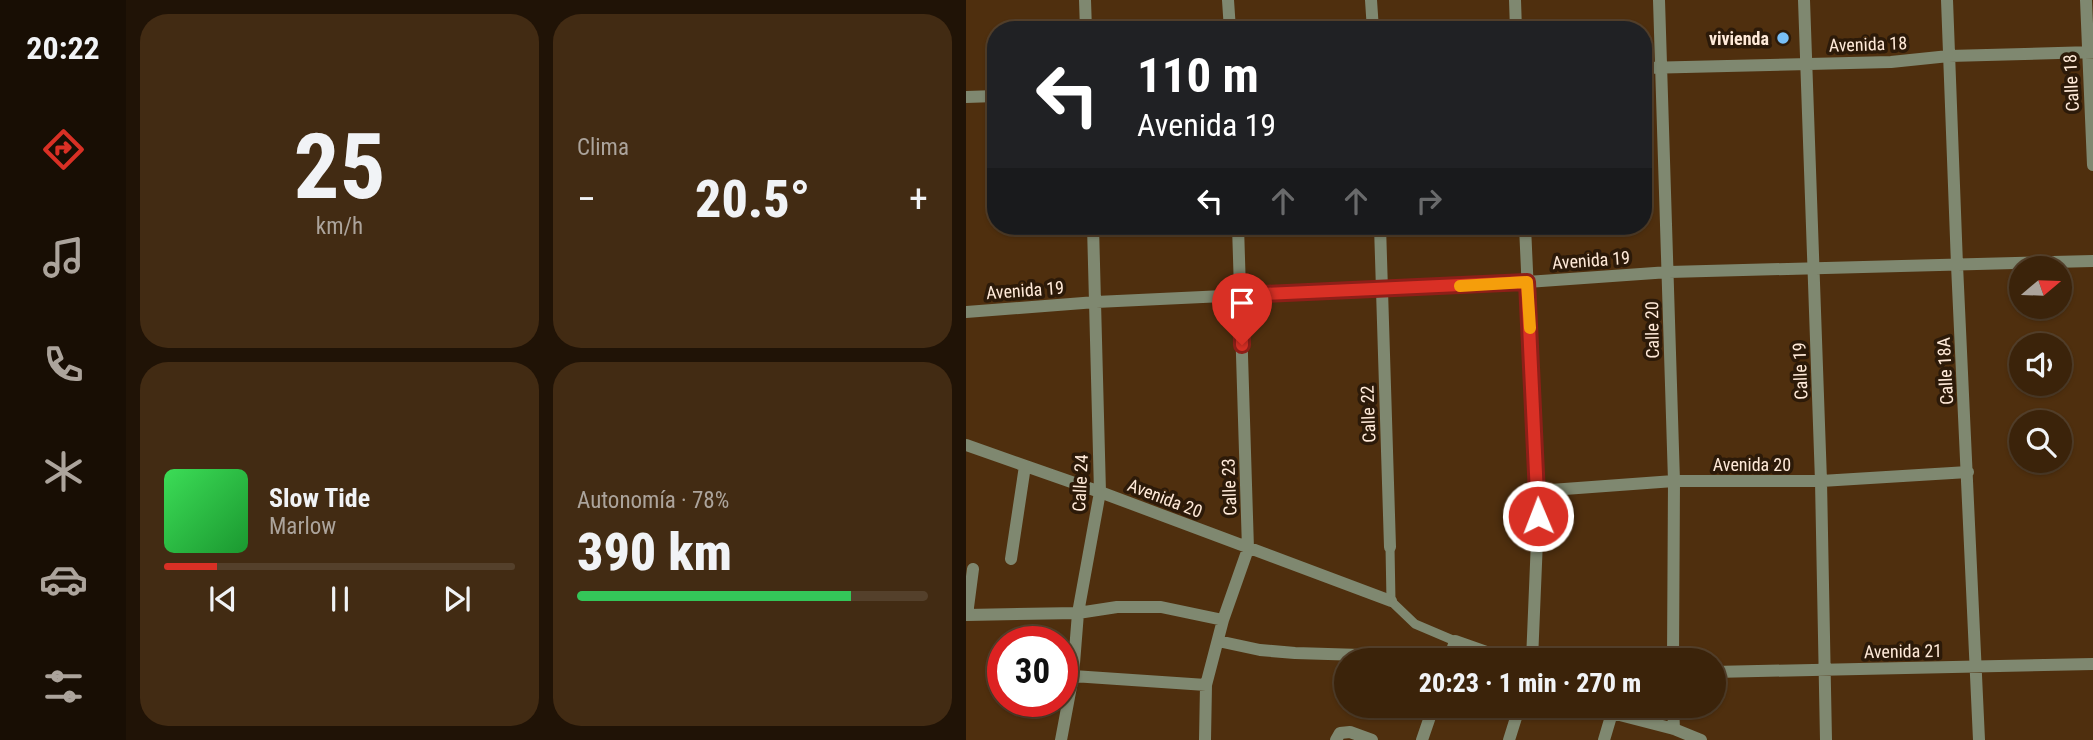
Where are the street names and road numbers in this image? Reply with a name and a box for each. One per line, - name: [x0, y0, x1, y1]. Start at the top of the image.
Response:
- street label: Avenida 18: [1829, 32, 1907, 56]
- street label: Calle 18: [2059, 54, 2083, 112]
- street label: Avenida 19: [1551, 247, 1631, 273]
- street label: Avenida 19: [985, 277, 1065, 303]
- street label: Calle 20: [1641, 301, 1663, 359]
- street label: Calle 18A: [1933, 336, 1957, 405]
- street label: Calle 19: [1789, 342, 1811, 400]
- street label: Calle 22: [1357, 385, 1379, 443]
- street label: Calle 24: [1068, 454, 1092, 512]
- street label: Avenida 20: [1713, 454, 1791, 475]
- street label: Calle 23: [1218, 458, 1240, 516]
- street label: Avenida 20: [1125, 474, 1205, 522]
- street label: Avenida 21: [1864, 640, 1942, 662]

